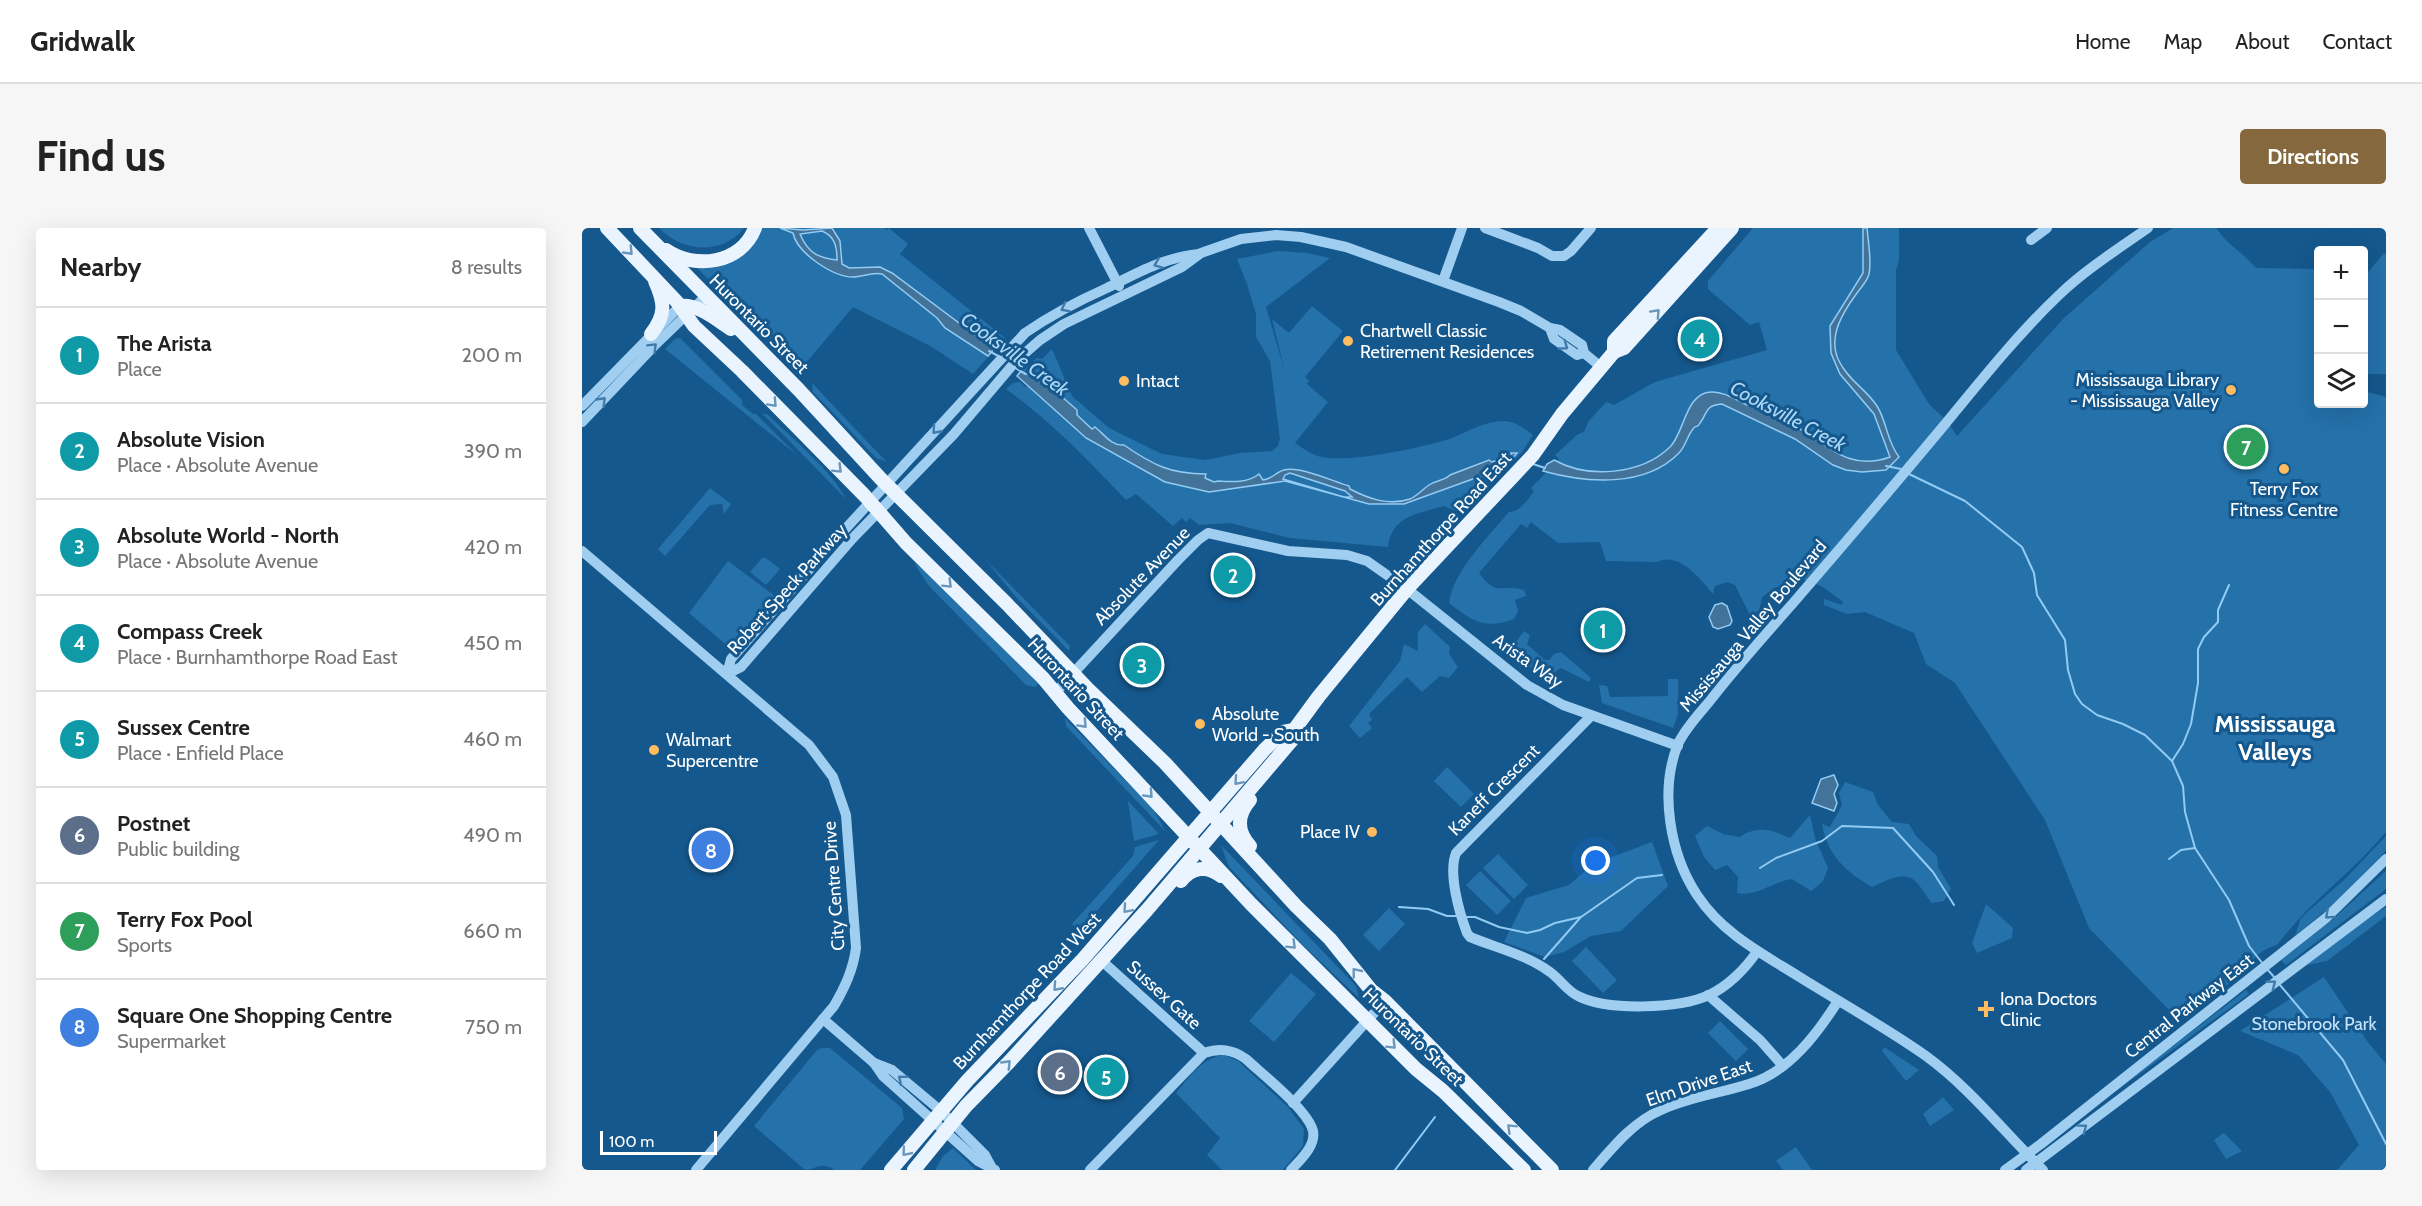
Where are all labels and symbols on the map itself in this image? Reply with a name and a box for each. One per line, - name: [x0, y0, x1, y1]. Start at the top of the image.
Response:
- one-way arrow: [622, 244, 633, 255]
- one-way arrow: [1153, 256, 1163, 269]
- street label: Hurontario Street: [705, 270, 813, 378]
- one-way arrow: [1060, 301, 1071, 313]
- water label: Cooksville Creek: [956, 307, 1075, 402]
- one-way arrow: [1649, 310, 1660, 320]
- pin: 4: [1680, 316, 1720, 362]
- place label: Chartwell Classic Retirement Residences: [1360, 320, 1534, 363]
- marker: Chartwell Classic Retirement Residences: [1341, 334, 1355, 348]
- one-way arrow: [1557, 339, 1568, 350]
- one-way arrow: [646, 343, 657, 354]
- place label: Mississauga Library - Mississauga Valley: [2070, 369, 2219, 412]
- place label: Intact: [1136, 370, 1179, 392]
- marker: Intact: [1117, 374, 1131, 388]
- water label: Cooksville Creek: [1726, 375, 1851, 457]
- marker: Mississauga Library - Mississauga Valley: [2224, 383, 2238, 397]
- one-way arrow: [595, 397, 606, 407]
- one-way arrow: [766, 397, 777, 407]
- one-way arrow: [933, 423, 944, 434]
- pin: 7: [2226, 424, 2266, 470]
- street label: Burnhamthorpe Road East: [1366, 447, 1516, 611]
- one-way arrow: [831, 462, 841, 473]
- marker: Terry Fox Fitness Centre: [2277, 462, 2291, 476]
- place label: Terry Fox Fitness Centre: [2230, 478, 2338, 521]
- street label: Robert Speck Parkway: [723, 519, 851, 659]
- street label: Absolute Avenue: [1089, 522, 1195, 630]
- street label: Mississauga Valley Boulevard: [1675, 536, 1831, 716]
- pin: 2: [1214, 552, 1252, 598]
- one-way arrow: [941, 577, 951, 588]
- pin: 1: [1584, 608, 1622, 652]
- street label: Arista Way: [1489, 629, 1567, 693]
- street label: Hurontario Street: [1023, 633, 1129, 745]
- pin: 3: [1122, 642, 1162, 688]
- place label: Absolute World - South: [1212, 703, 1319, 746]
- district label: Mississauga Valleys: [2215, 709, 2336, 766]
- one-way arrow: [1076, 717, 1087, 728]
- marker: Absolute World - South: [1193, 717, 1207, 731]
- place label: Walmart Supercentre: [666, 729, 758, 772]
- street label: Kaneff Crescent: [1444, 740, 1544, 840]
- marker: Walmart Supercentre: [647, 743, 661, 757]
- one-way arrow: [1234, 774, 1245, 785]
- one-way arrow: [1142, 788, 1153, 798]
- street label: City Centre Drive: [818, 820, 850, 952]
- place label: Place IV: [1300, 821, 1360, 843]
- marker: Place IV: [1365, 825, 1379, 839]
- pin: 8: [692, 828, 730, 872]
- your location: [1581, 846, 1610, 875]
- one-way arrow: [1123, 902, 1134, 913]
- street label: Burnhamthorpe Road West: [948, 908, 1106, 1074]
- one-way arrow: [2325, 908, 2336, 919]
- one-way arrow: [1284, 938, 1295, 949]
- street label: Central Parkway East: [2120, 949, 2258, 1063]
- street label: Sussex Gate: [1122, 956, 1206, 1034]
- one-way arrow: [1353, 967, 1364, 978]
- one-way arrow: [1053, 980, 1064, 991]
- one-way arrow: [2266, 980, 2277, 991]
- street label: Hurontario Street: [1358, 983, 1468, 1091]
- place label: Iona Doctors Clinic: [2000, 988, 2097, 1031]
- marker: Iona Doctors Clinic: [1977, 1000, 1995, 1018]
- park label: Stonebrook Park: [2251, 1013, 2378, 1035]
- one-way arrow: [1385, 1038, 1396, 1048]
- pin: 6: [1040, 1050, 1080, 1094]
- pin: 5: [1086, 1054, 1126, 1100]
- street label: Elm Drive East: [1643, 1055, 1755, 1111]
- one-way arrow: [999, 1061, 1010, 1072]
- one-way arrow: [898, 1075, 909, 1086]
- one-way arrow: [1508, 1125, 1519, 1136]
- one-way arrow: [2076, 1125, 2087, 1136]
- scale bar: [600, 1128, 717, 1156]
- one-way arrow: [902, 1145, 913, 1156]

